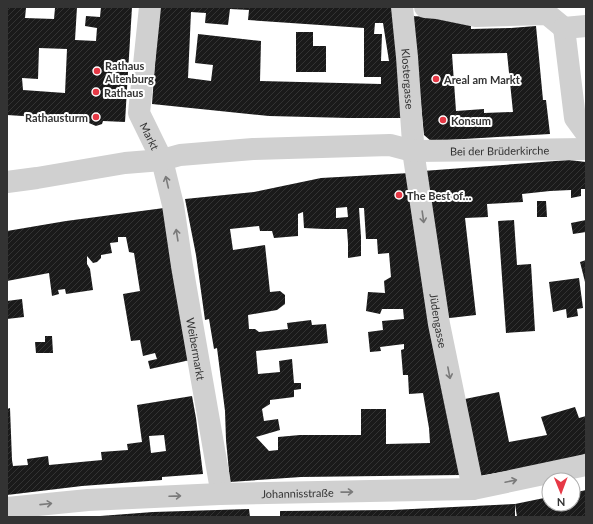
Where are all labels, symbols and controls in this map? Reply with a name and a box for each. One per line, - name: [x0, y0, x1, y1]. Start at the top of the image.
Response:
- street label: Klostergasse: [400, 48, 417, 110]
- place label: Rathaus Altenburg: [104, 59, 154, 85]
- marker: Rathaus Altenburg: [92, 66, 102, 76]
- place label: Areal am Markt: [443, 73, 521, 86]
- marker: Areal am Markt: [431, 74, 441, 84]
- place label: Rathaus: [104, 86, 144, 99]
- marker: Rathaus: [91, 87, 101, 97]
- place label: Rathausturm: [25, 111, 88, 124]
- marker: Rathausturm: [91, 112, 101, 122]
- place label: Konsum: [451, 114, 491, 127]
- marker: Konsum: [438, 115, 448, 125]
- street label: Markt: [138, 120, 162, 152]
- street label: Bei der Brüderkirche: [450, 143, 549, 157]
- one-way arrow: [163, 176, 171, 189]
- place label: The Best of…: [407, 189, 472, 202]
- marker: The Best of…: [394, 190, 404, 200]
- one-way arrow: [419, 210, 427, 223]
- one-way arrow: [173, 229, 181, 242]
- street label: Jüdengasse: [428, 292, 450, 349]
- street label: Weibermarkt: [185, 317, 208, 381]
- one-way arrow: [445, 366, 453, 379]
- north arrow: [541, 472, 581, 512]
- one-way arrow: [504, 477, 517, 485]
- street label: Johannisstraße: [261, 485, 334, 500]
- one-way arrow: [340, 488, 353, 496]
- one-way arrow: [169, 492, 182, 500]
- text: N: [557, 496, 566, 509]
- one-way arrow: [39, 500, 52, 508]

